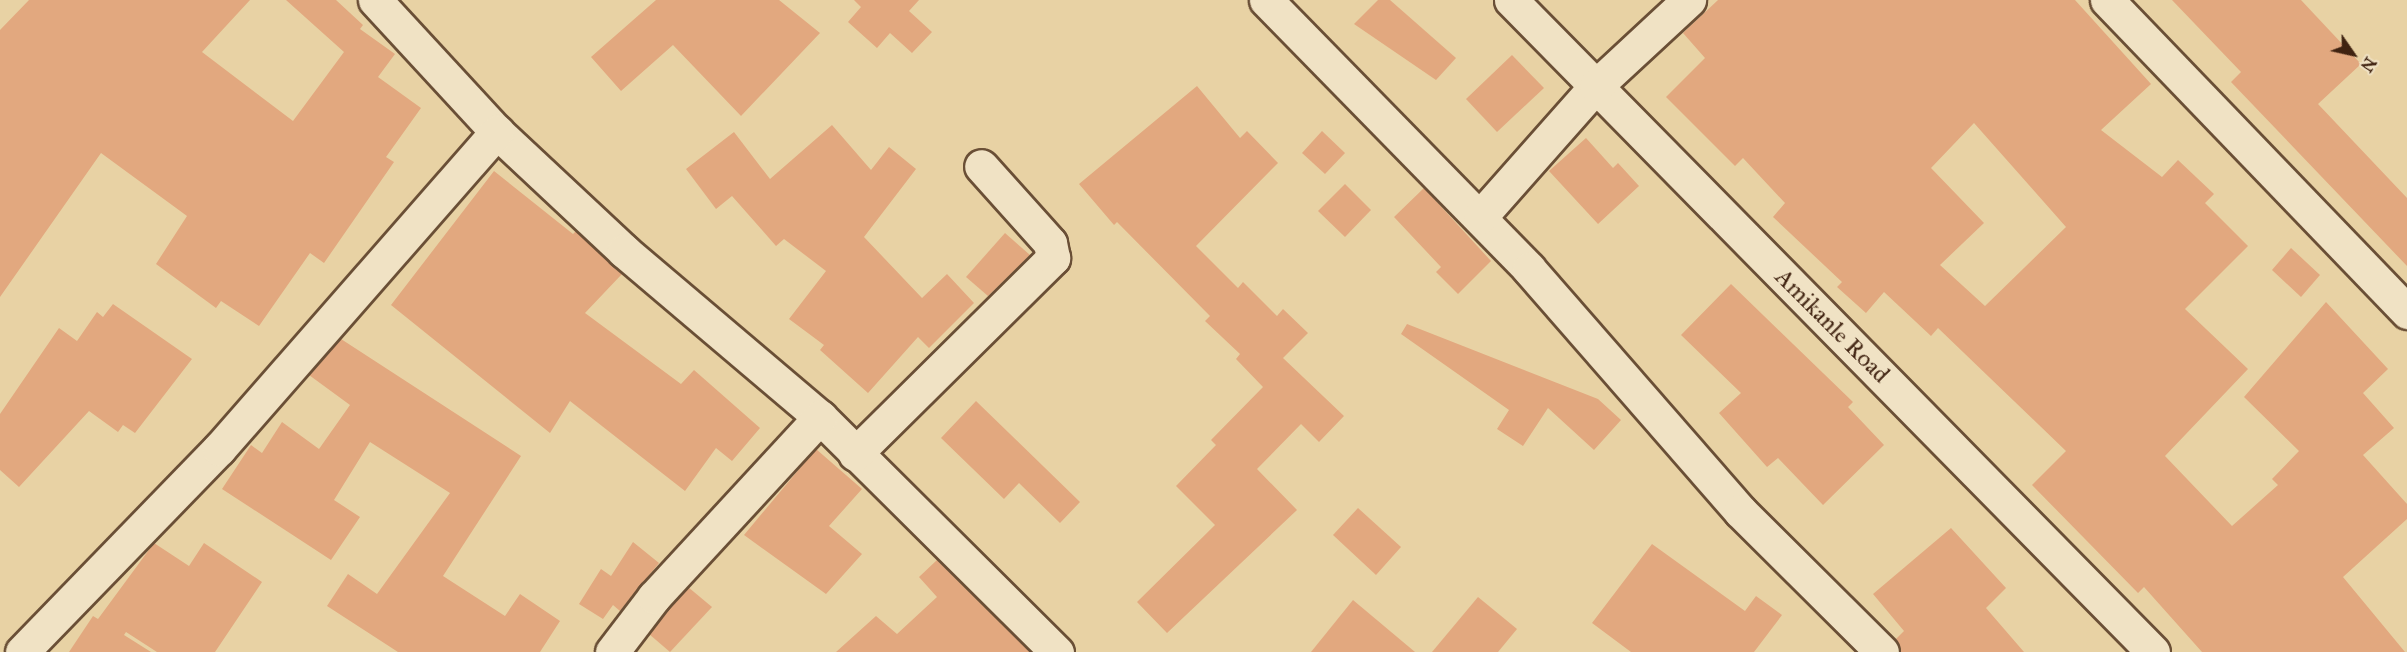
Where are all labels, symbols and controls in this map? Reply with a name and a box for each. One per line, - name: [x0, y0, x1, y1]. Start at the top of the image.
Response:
- north arrow: [2323, 24, 2383, 84]
- text: N: [2357, 53, 2380, 75]
- street label: Amikanle Road: [1769, 263, 1895, 389]

